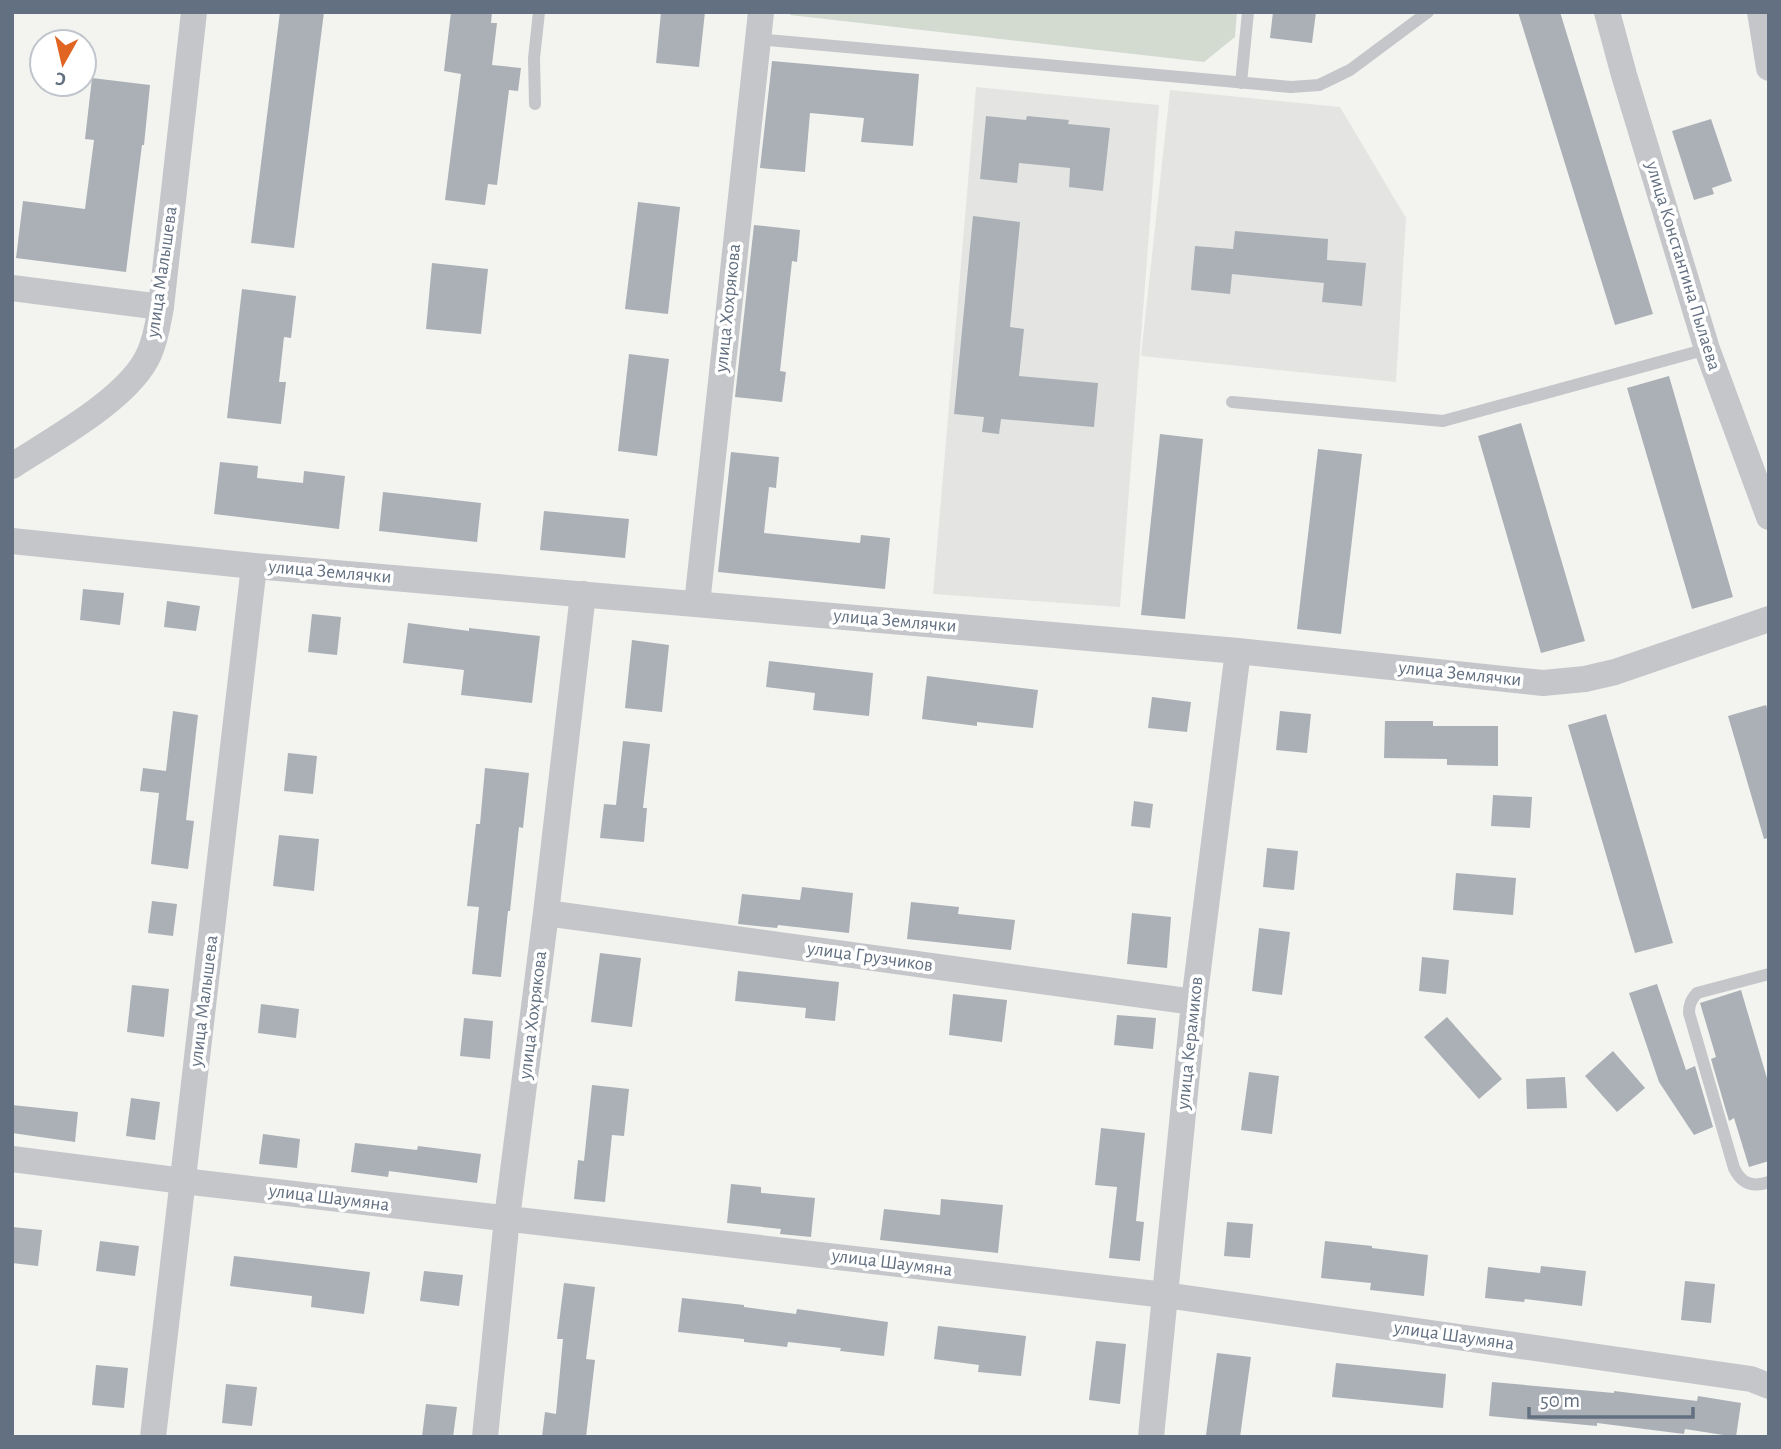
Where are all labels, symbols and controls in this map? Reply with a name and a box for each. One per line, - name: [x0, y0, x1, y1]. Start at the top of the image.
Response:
- north arrow: [28, 28, 98, 98]
- text: С: [54, 68, 67, 88]
- street label: улица Константина Пылаева: [1642, 158, 1724, 373]
- street label: улица Малышева: [143, 205, 181, 340]
- street label: улица Хохрякова: [712, 242, 744, 374]
- street label: улица Землячки: [267, 557, 392, 587]
- street label: улица Землячки: [832, 606, 957, 636]
- street label: улица Землячки: [1397, 658, 1522, 690]
- street label: улица Малышева: [186, 934, 222, 1069]
- street label: улица Грузчиков: [805, 939, 934, 975]
- street label: улица Хохрякова: [516, 949, 550, 1081]
- street label: улица Керамиков: [1173, 975, 1206, 1111]
- street label: улица Шаумяна: [267, 1181, 391, 1215]
- street label: улица Шаумяна: [830, 1246, 954, 1280]
- street label: улица Шаумяна: [1392, 1318, 1516, 1354]
- scale bar: [1529, 1376, 1694, 1420]
- text: 50 m: [1540, 1390, 1580, 1411]

